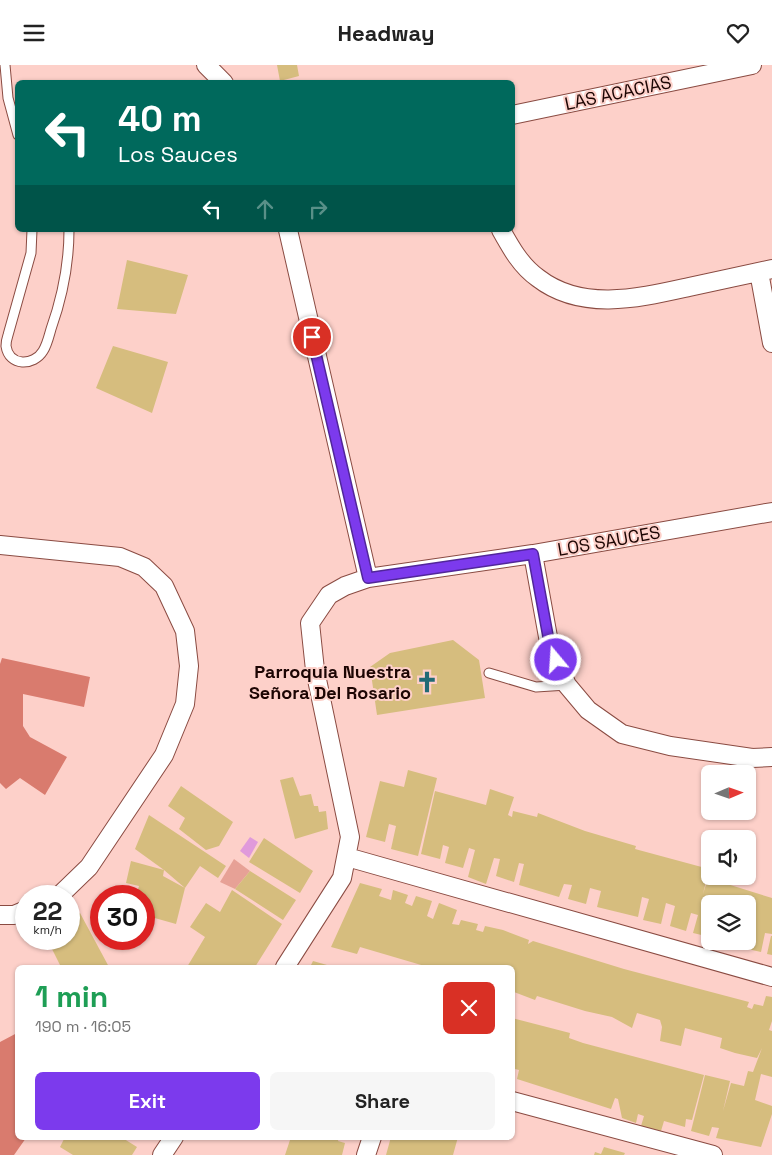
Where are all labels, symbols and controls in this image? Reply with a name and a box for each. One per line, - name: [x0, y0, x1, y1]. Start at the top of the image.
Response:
- icon: menu: [20, 19, 48, 47]
- text: Headway: [338, 19, 434, 47]
- icon: heart: [724, 19, 752, 47]
- street label: LAS ACACIAS: [562, 70, 673, 115]
- text: 40 m: [118, 97, 202, 141]
- icon: left: [35, 100, 100, 165]
- text: Los Sauces: [118, 140, 238, 168]
- icon: left: [198, 195, 226, 223]
- icon: ahead: [251, 195, 279, 223]
- icon: right: [304, 195, 332, 223]
- pin: [291, 316, 333, 358]
- icon: arrive: [298, 323, 326, 351]
- street label: LOS SAUCES: [556, 520, 662, 561]
- position arrow: [529, 633, 581, 685]
- place label: Parroquia Nuestra Señora Del Rosario: [249, 660, 412, 704]
- church icon: Parroquia Nuestra Señora Del Rosario: [414, 669, 440, 695]
- north arrow: [701, 765, 756, 820]
- map controls: [701, 765, 756, 950]
- button: sound: [701, 830, 756, 885]
- speed limit sign: 30: [90, 885, 155, 950]
- text: 22: [33, 895, 62, 927]
- button: layers: [701, 895, 756, 950]
- text: km/h: [33, 922, 62, 938]
- text: 1 min: [35, 977, 108, 1016]
- button: close: [443, 982, 495, 1034]
- text: 190 m · 16:05: [35, 1016, 131, 1037]
- button: Exit: [35, 1072, 260, 1130]
- button: Share: [270, 1072, 495, 1130]

